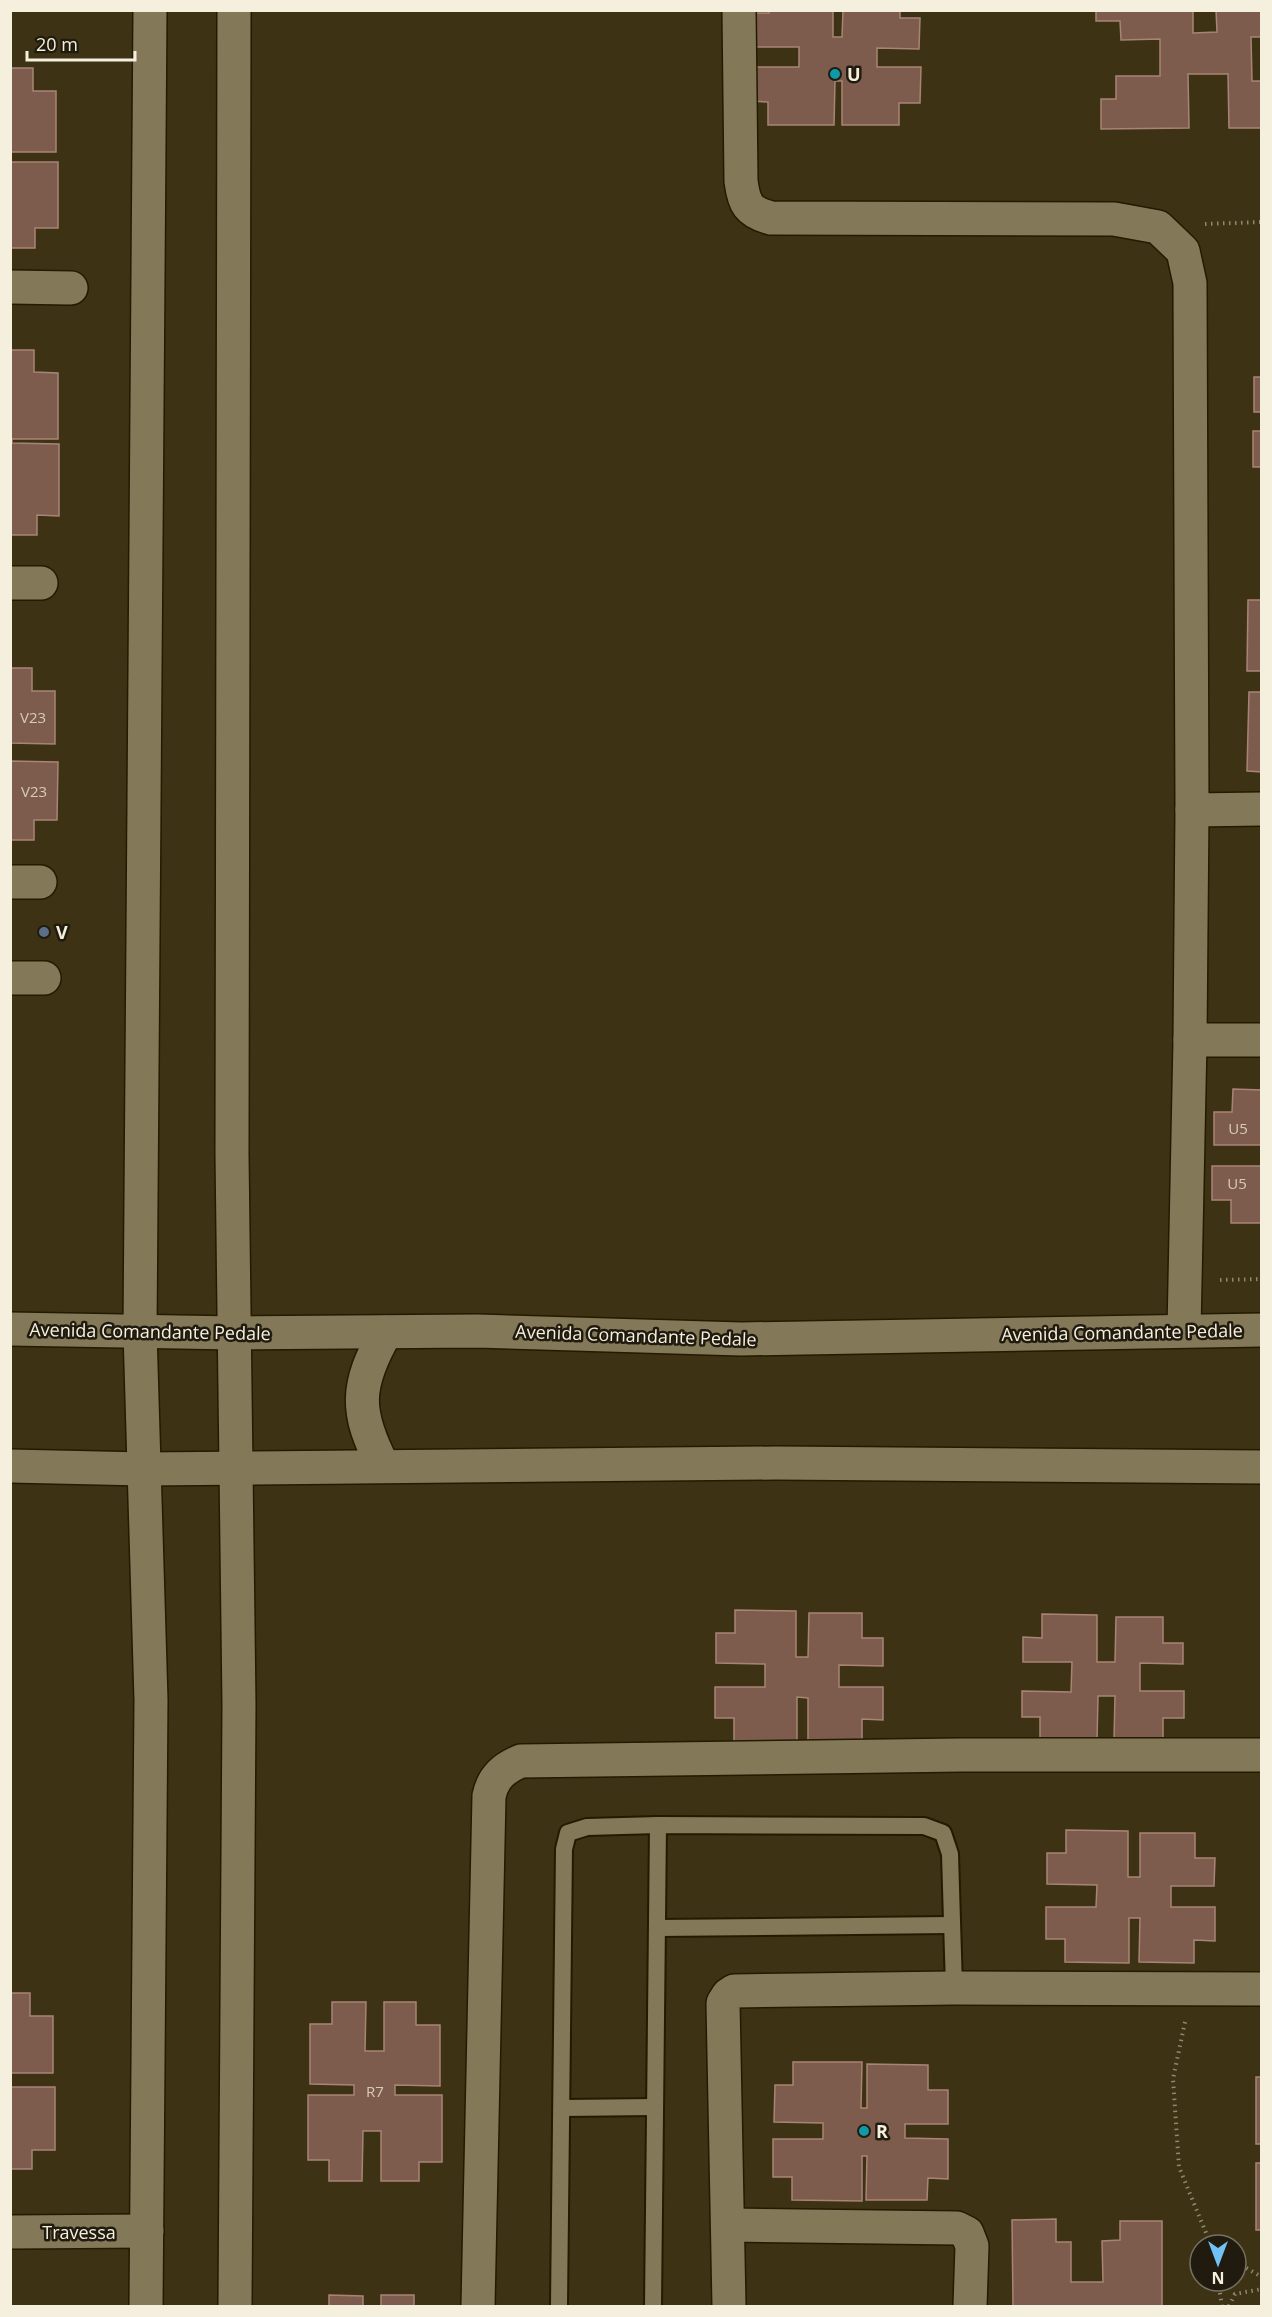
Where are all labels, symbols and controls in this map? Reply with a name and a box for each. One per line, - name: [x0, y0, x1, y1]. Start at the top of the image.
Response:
- scale bar: [27, 24, 135, 62]
- text: 20 m: [36, 32, 78, 56]
- place label: U: [847, 62, 861, 86]
- marker: U: [828, 67, 842, 81]
- house number: V23: [20, 707, 46, 727]
- house number: V23: [21, 781, 47, 801]
- place label: V: [56, 920, 68, 944]
- marker: V: [37, 925, 51, 939]
- house number: U5: [1228, 1118, 1248, 1138]
- house number: U5: [1227, 1173, 1247, 1193]
- street label: Avenida Comandante Pedale: [29, 1317, 271, 1345]
- street label: Avenida Comandante Pedale: [1001, 1318, 1243, 1346]
- street label: Avenida Comandante Pedale: [515, 1319, 757, 1351]
- house number: R7: [366, 2081, 384, 2101]
- place label: R: [876, 2119, 888, 2143]
- marker: R: [857, 2124, 871, 2138]
- street label: Travessa: [42, 2220, 116, 2244]
- north arrow: [1188, 2233, 1248, 2293]
- text: N: [1211, 2267, 1225, 2289]

